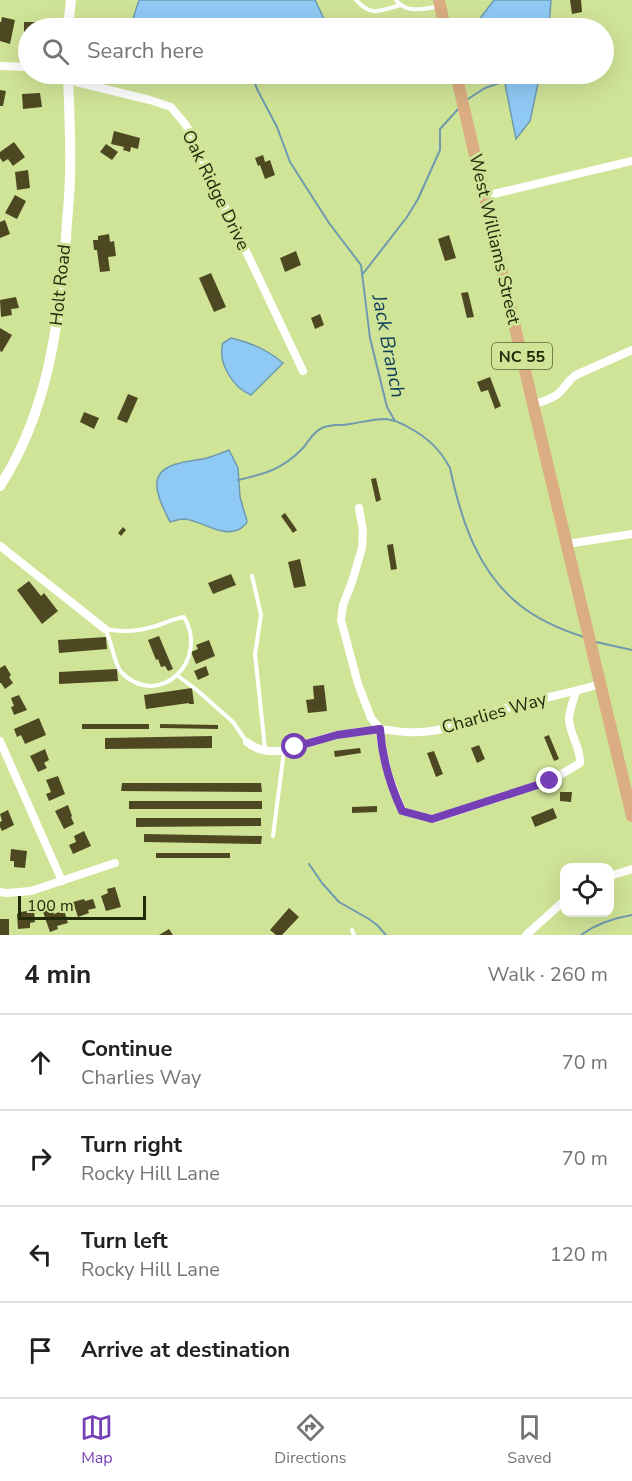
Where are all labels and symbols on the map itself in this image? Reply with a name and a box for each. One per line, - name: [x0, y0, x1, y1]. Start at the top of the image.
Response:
- street label: Oak Ridge Drive: [176, 126, 256, 254]
- street label: West Williams Street: [464, 152, 526, 327]
- street label: Holt Road: [44, 243, 76, 327]
- water label: Jack Branch: [365, 291, 412, 400]
- road number: NC 55: [492, 343, 552, 369]
- street label: Charlies Way: [439, 686, 550, 739]
- route start: [281, 733, 307, 759]
- route end: [536, 767, 562, 793]
- scale bar: [18, 893, 146, 920]

